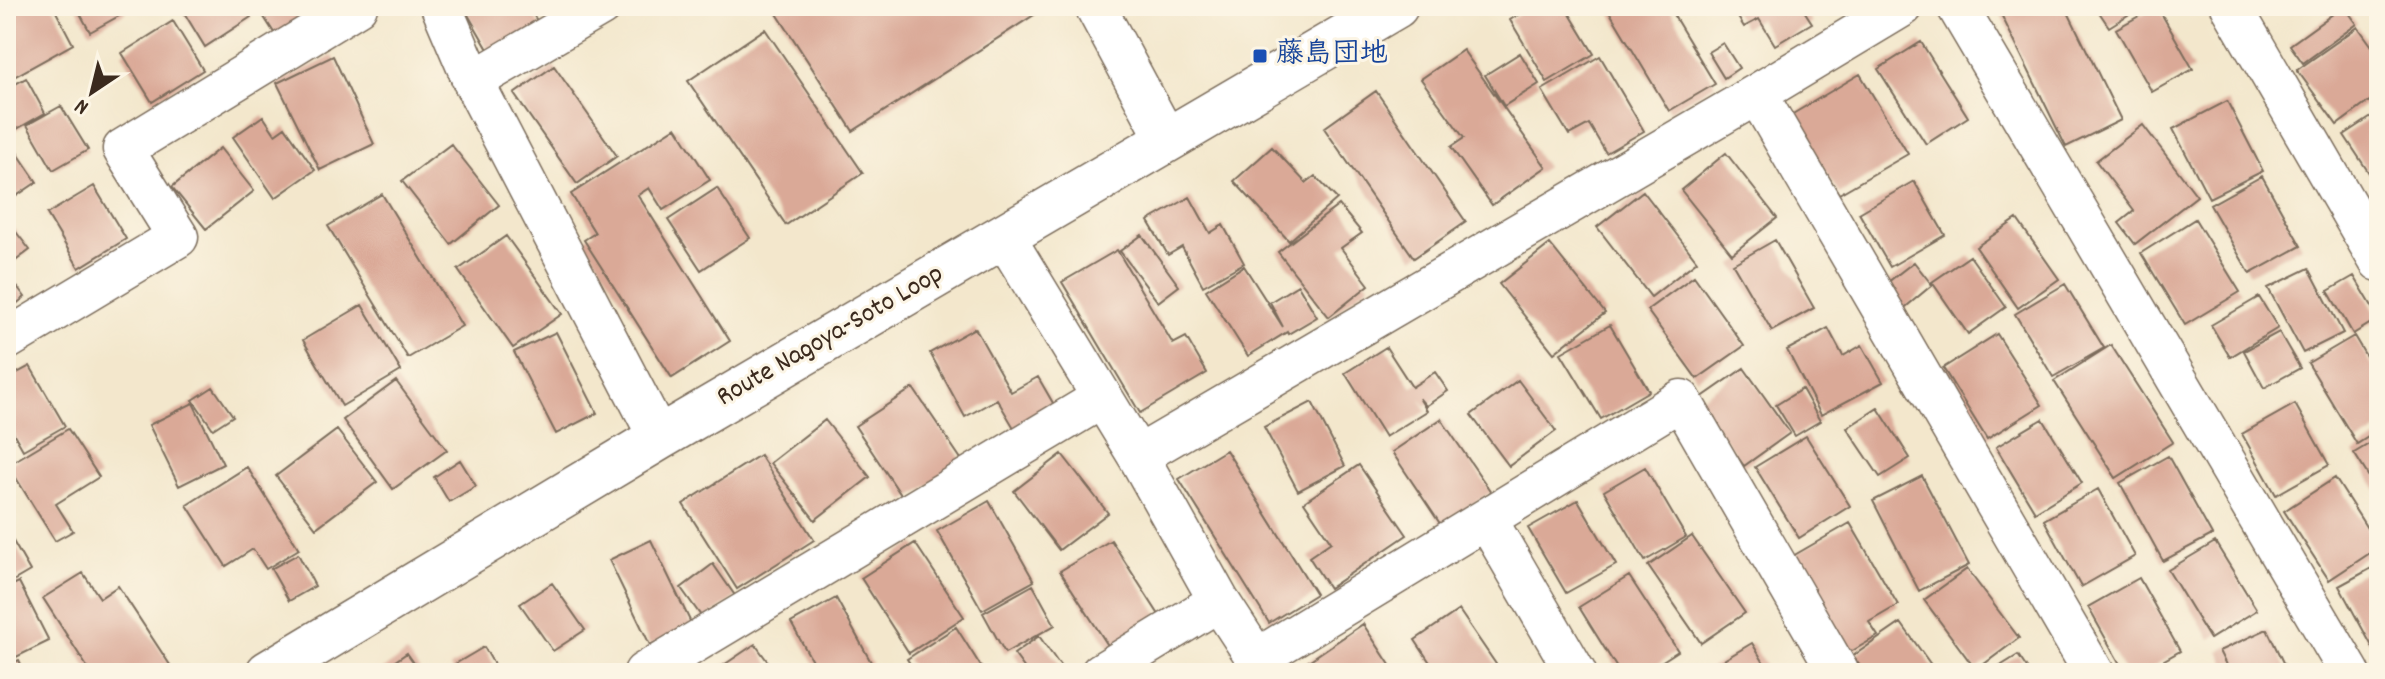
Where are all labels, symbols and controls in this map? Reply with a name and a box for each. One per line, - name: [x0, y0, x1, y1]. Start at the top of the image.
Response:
- place label: 藤島団地: [1276, 36, 1388, 76]
- marker: 藤島団地: [1251, 47, 1269, 65]
- north arrow: [52, 52, 132, 132]
- text: N: [69, 90, 96, 121]
- street label: Route Nagoya-Soto Loop: [710, 256, 952, 418]

